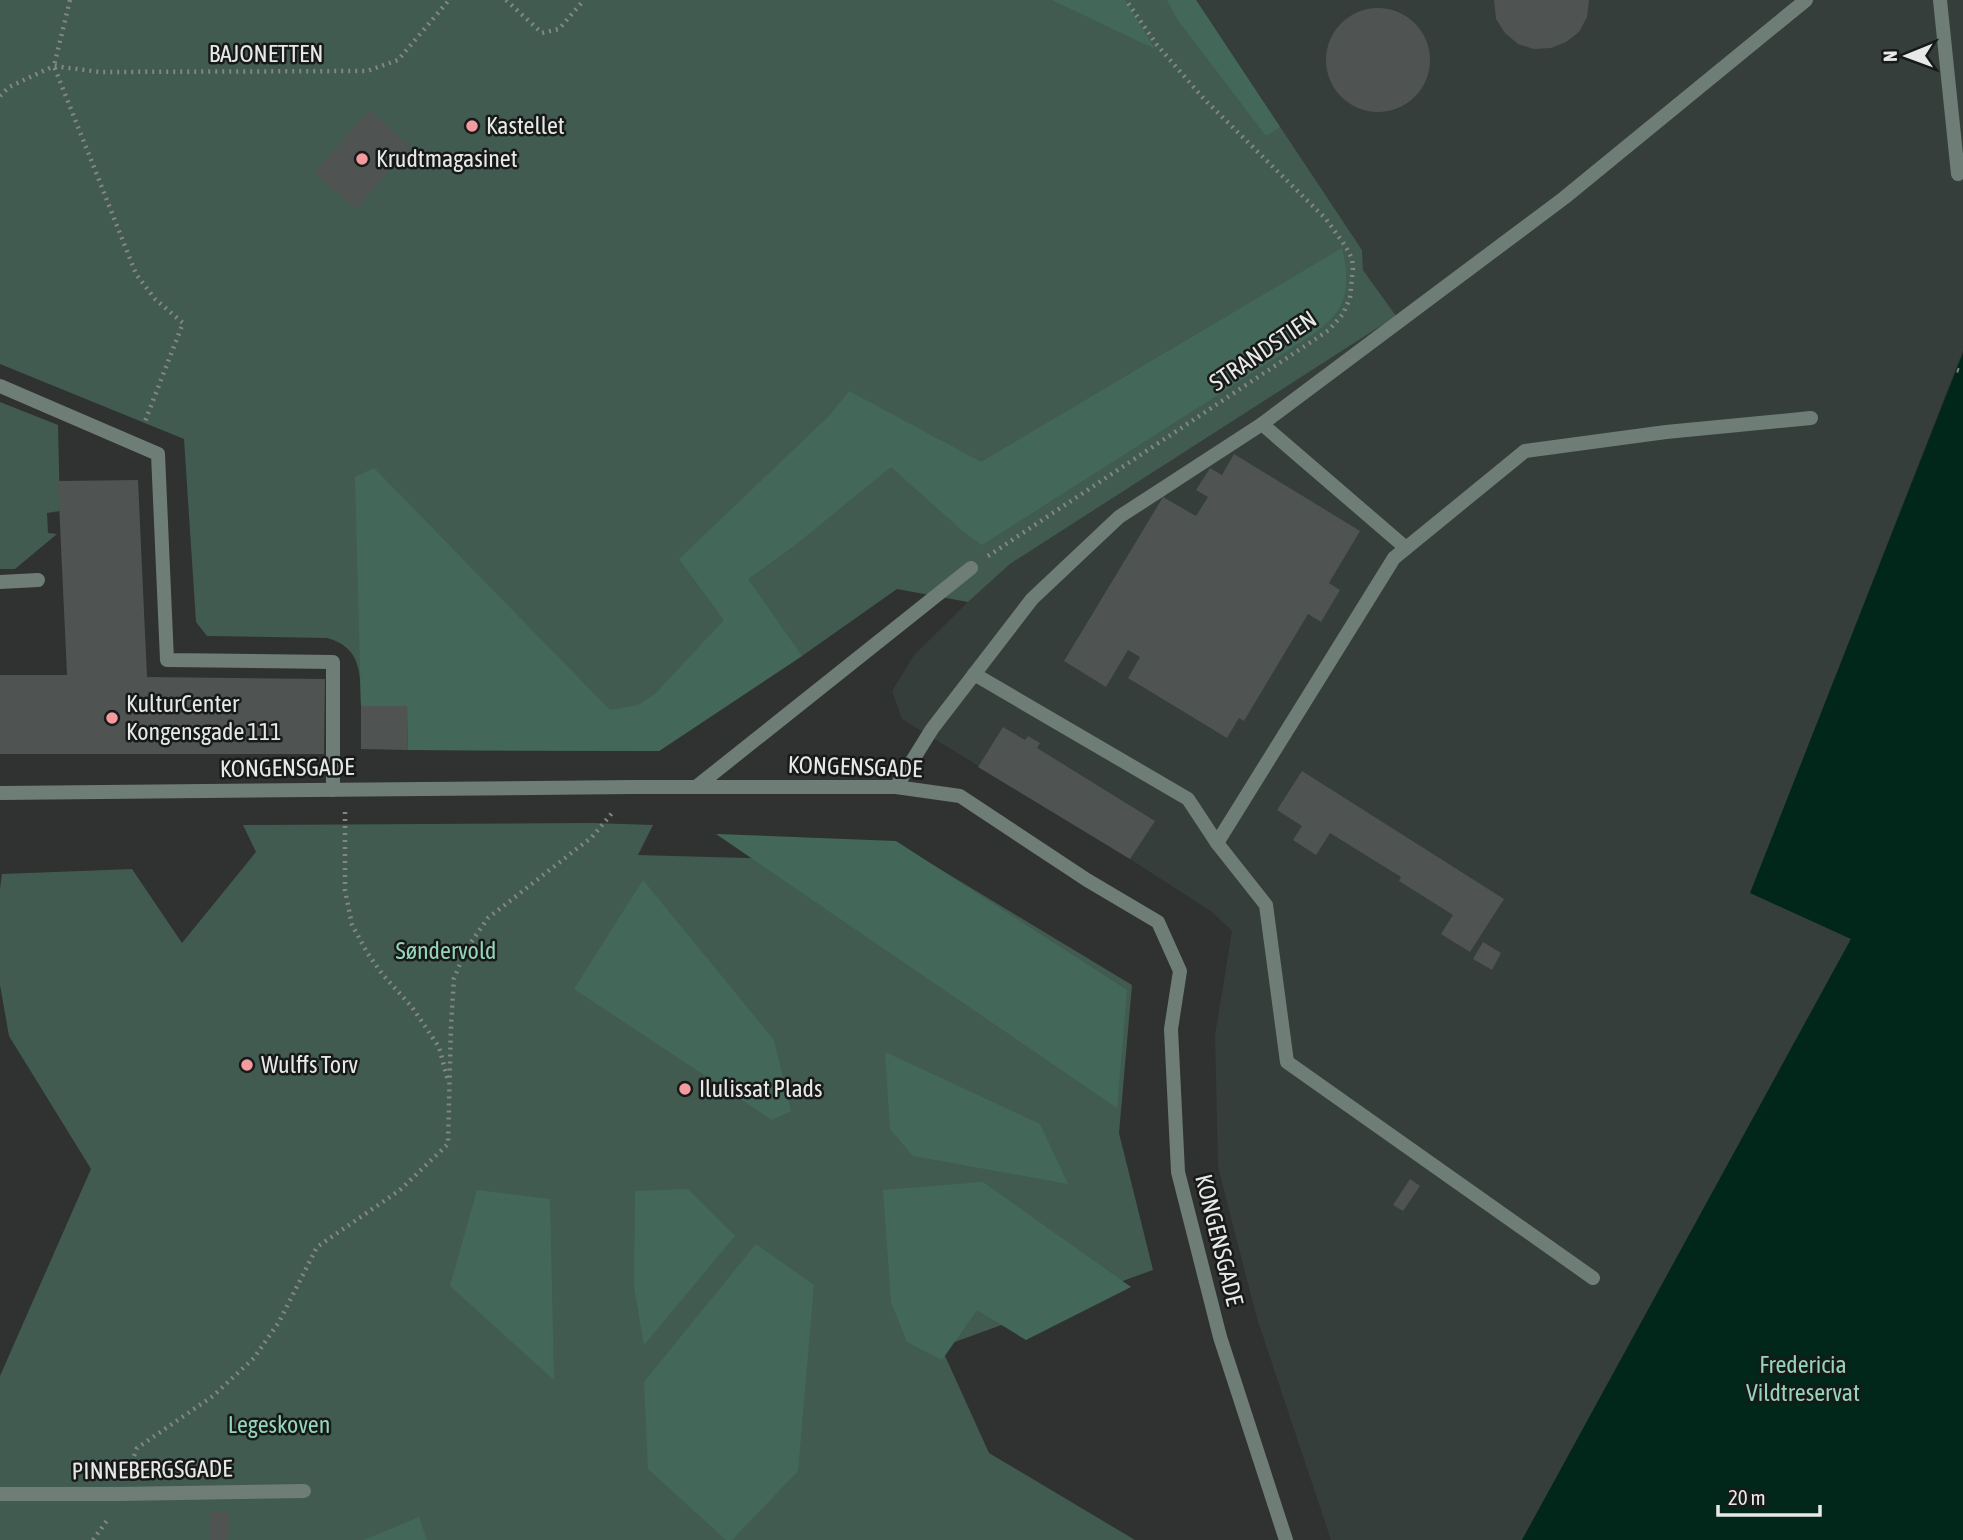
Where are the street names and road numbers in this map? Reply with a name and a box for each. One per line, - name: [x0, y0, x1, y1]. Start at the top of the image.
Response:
- street label: BAJONETTEN: [209, 40, 323, 67]
- street label: STRANDSTIEN: [1204, 305, 1321, 396]
- street label: KONGENSGADE: [787, 751, 923, 782]
- street label: KONGENSGADE: [219, 753, 354, 782]
- street label: KONGENSGADE: [1190, 1171, 1249, 1308]
- street label: PINNEBERGSGADE: [71, 1455, 233, 1484]

